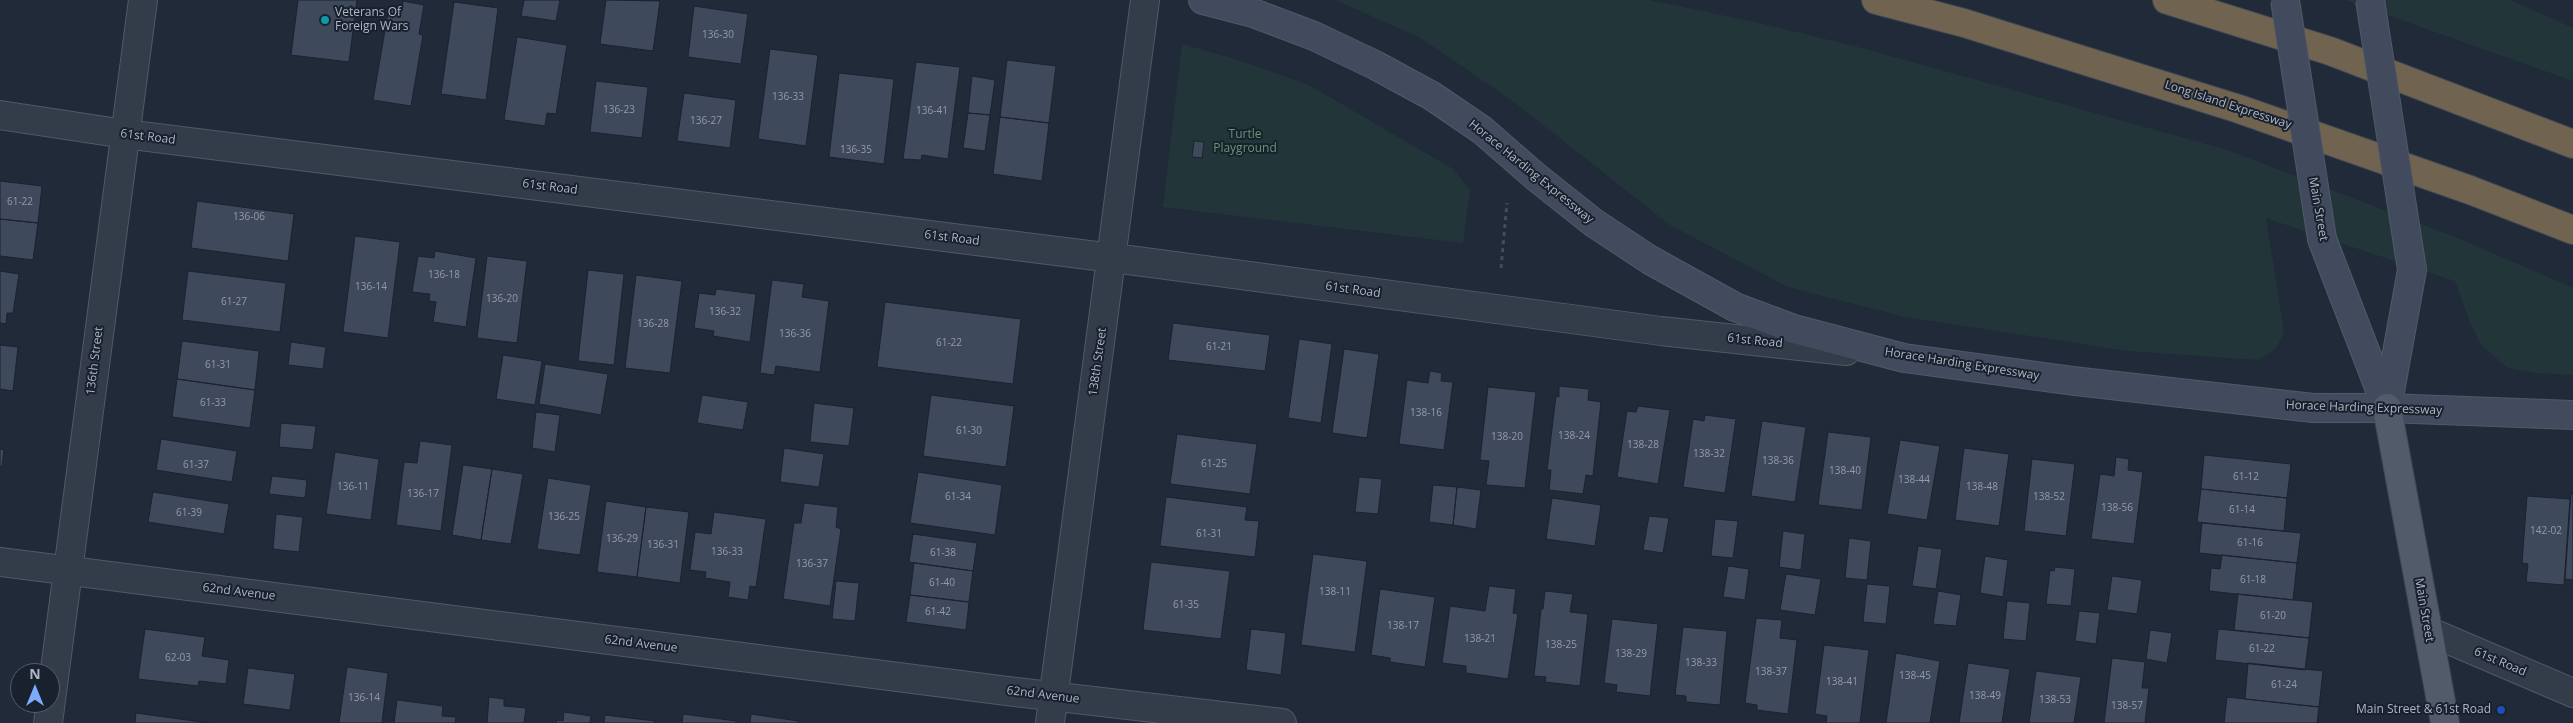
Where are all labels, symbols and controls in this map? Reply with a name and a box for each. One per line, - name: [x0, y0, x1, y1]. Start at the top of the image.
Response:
- place label: Veterans Of Foreign Wars: [335, 6, 408, 34]
- marker: Veterans Of Foreign Wars: [319, 14, 331, 26]
- house number: 136-30: [702, 29, 734, 41]
- street label: Long Island Expressway: [2163, 78, 2293, 132]
- house number: 136-33: [772, 91, 804, 103]
- house number: 136-23: [603, 104, 635, 116]
- house number: 136-41: [916, 105, 948, 117]
- house number: 136-27: [690, 115, 722, 127]
- street label: Horace Harding Expressway: [1466, 117, 1596, 227]
- street label: 61st Road: [120, 126, 176, 148]
- park label: Turtle Playground: [1213, 128, 1277, 156]
- house number: 136-35: [840, 144, 872, 156]
- street label: 61st Road: [522, 176, 578, 198]
- street label: Main Street: [2305, 176, 2331, 242]
- house number: 61-22: [7, 196, 33, 208]
- house number: 136-06: [233, 211, 265, 223]
- street label: 61st Road: [924, 227, 980, 249]
- house number: 136-18: [428, 269, 460, 281]
- street label: 61st Road: [1325, 279, 1381, 301]
- house number: 136-14: [355, 281, 387, 293]
- house number: 136-20: [486, 293, 518, 305]
- house number: 61-27: [221, 296, 247, 308]
- house number: 136-32: [709, 306, 741, 318]
- house number: 136-28: [637, 318, 669, 330]
- street label: 136th Street: [84, 326, 106, 396]
- street label: 138th Street: [1086, 327, 1110, 397]
- house number: 136-36: [779, 328, 811, 340]
- street label: 61st Road: [1727, 331, 1783, 351]
- house number: 61-22: [936, 337, 962, 349]
- house number: 61-21: [1206, 341, 1232, 353]
- street label: Horace Harding Expressway: [1884, 345, 2040, 383]
- house number: 61-31: [205, 359, 231, 371]
- house number: 61-33: [200, 397, 226, 409]
- street label: Horace Harding Expressway: [2286, 398, 2442, 418]
- house number: 138-16: [1410, 407, 1442, 419]
- house number: 61-30: [956, 425, 982, 437]
- house number: 138-24: [1558, 430, 1590, 442]
- house number: 138-20: [1491, 431, 1523, 443]
- house number: 138-28: [1627, 439, 1659, 451]
- house number: 138-32: [1693, 448, 1725, 460]
- house number: 138-36: [1762, 455, 1794, 467]
- house number: 61-25: [1201, 458, 1227, 470]
- house number: 61-37: [183, 459, 209, 471]
- house number: 138-40: [1829, 465, 1861, 477]
- house number: 61-12: [2233, 471, 2259, 483]
- house number: 138-44: [1898, 474, 1930, 486]
- house number: 136-11: [337, 481, 369, 493]
- house number: 138-48: [1966, 481, 1998, 493]
- house number: 136-17: [407, 488, 439, 500]
- house number: 61-34: [945, 491, 971, 503]
- house number: 138-52: [2033, 491, 2065, 503]
- house number: 138-56: [2101, 502, 2133, 514]
- house number: 61-14: [2229, 504, 2255, 516]
- house number: 61-39: [176, 507, 202, 519]
- house number: 136-25: [548, 511, 580, 523]
- house number: 142-02: [2530, 525, 2562, 537]
- house number: 61-31: [1196, 528, 1222, 540]
- house number: 136-29: [606, 533, 638, 545]
- house number: 61-16: [2237, 537, 2263, 549]
- house number: 136-31: [647, 539, 679, 551]
- house number: 136-33: [711, 546, 743, 558]
- house number: 61-38: [930, 547, 956, 559]
- house number: 136-37: [796, 558, 828, 570]
- house number: 61-18: [2240, 574, 2266, 586]
- house number: 61-40: [929, 577, 955, 589]
- street label: Main Street: [2411, 577, 2437, 643]
- street label: 62nd Avenue: [202, 580, 276, 604]
- house number: 138-11: [1319, 586, 1351, 598]
- house number: 61-35: [1173, 599, 1199, 611]
- house number: 61-42: [925, 606, 951, 618]
- house number: 61-20: [2260, 610, 2286, 622]
- house number: 138-17: [1387, 620, 1419, 632]
- street label: 62nd Avenue: [604, 632, 678, 656]
- house number: 138-21: [1464, 633, 1496, 645]
- house number: 138-25: [1545, 639, 1577, 651]
- house number: 61-22: [2249, 643, 2275, 655]
- street label: 61st Road: [2472, 645, 2528, 679]
- house number: 138-29: [1615, 648, 1647, 660]
- house number: 62-03: [165, 652, 191, 664]
- house number: 138-33: [1685, 657, 1717, 669]
- north arrow: [10, 663, 60, 713]
- text: N: [29, 664, 41, 683]
- house number: 138-37: [1755, 666, 1787, 678]
- house number: 138-45: [1899, 670, 1931, 682]
- house number: 138-41: [1826, 676, 1858, 688]
- house number: 61-24: [2271, 679, 2297, 691]
- street label: 62nd Avenue: [1006, 683, 1080, 707]
- house number: 138-49: [1969, 690, 2001, 702]
- house number: 136-14: [348, 692, 380, 704]
- house number: 138-53: [2039, 694, 2071, 706]
- house number: 138-57: [2111, 700, 2143, 712]
- place label: Main Street & 61st Road: [2356, 703, 2491, 717]
- marker: Main Street & 61st Road: [2495, 704, 2507, 716]

